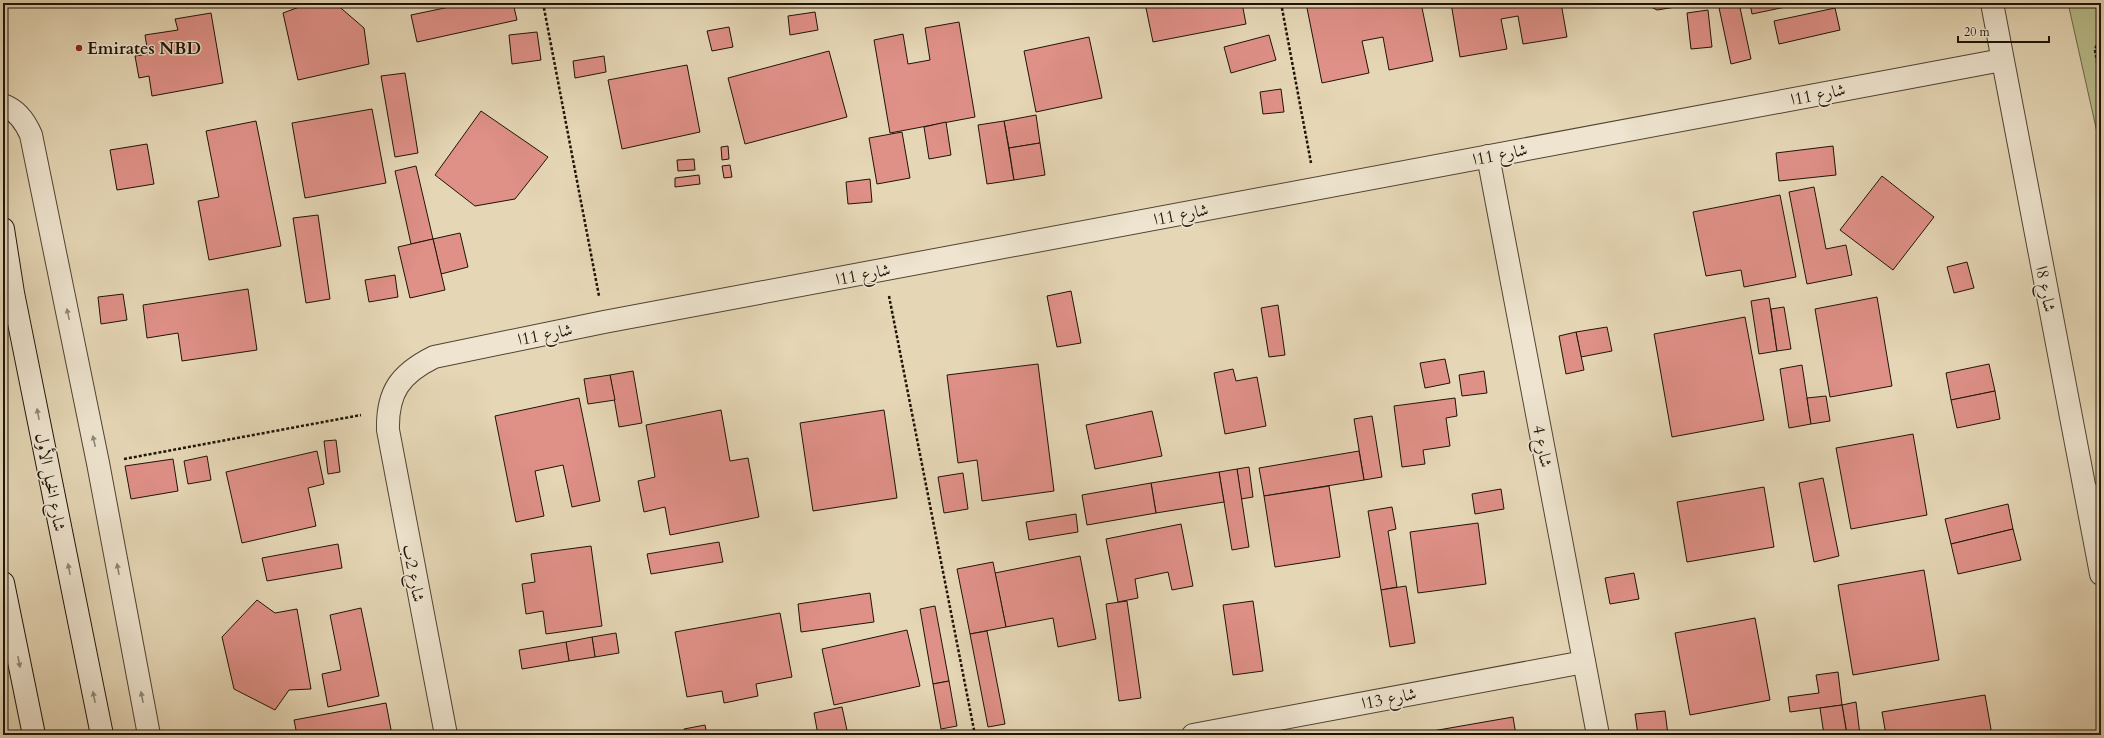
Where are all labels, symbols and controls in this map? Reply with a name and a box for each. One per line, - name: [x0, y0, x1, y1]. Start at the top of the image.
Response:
- scale bar: [1958, 18, 2049, 44]
- text: 20 m: [1964, 24, 1991, 40]
- place label: Emirates NBD: [87, 37, 201, 60]
- marker: Emirates NBD: [74, 43, 84, 53]
- street label: شارع 11ا: [1789, 78, 1848, 113]
- street label: شارع 11ا: [1471, 138, 1530, 173]
- street label: شارع 11ا: [1152, 198, 1211, 233]
- street label: شارع 11ا: [834, 258, 893, 293]
- street label: شارع 8ا: [2028, 264, 2061, 314]
- one-way arrow: [64, 308, 70, 320]
- street label: شارع 11ا: [516, 318, 575, 353]
- one-way arrow: [34, 408, 40, 421]
- street label: شارع 4: [1525, 423, 1558, 470]
- street label: شارع الخيل الأول: [28, 431, 71, 534]
- one-way arrow: [90, 435, 96, 447]
- street label: شارع 2ب: [395, 542, 430, 604]
- one-way arrow: [65, 563, 71, 575]
- one-way arrow: [115, 563, 121, 575]
- one-way arrow: [16, 656, 22, 668]
- street label: شارع 13ا: [1360, 682, 1419, 717]
- one-way arrow: [91, 691, 97, 703]
- one-way arrow: [139, 691, 145, 703]

